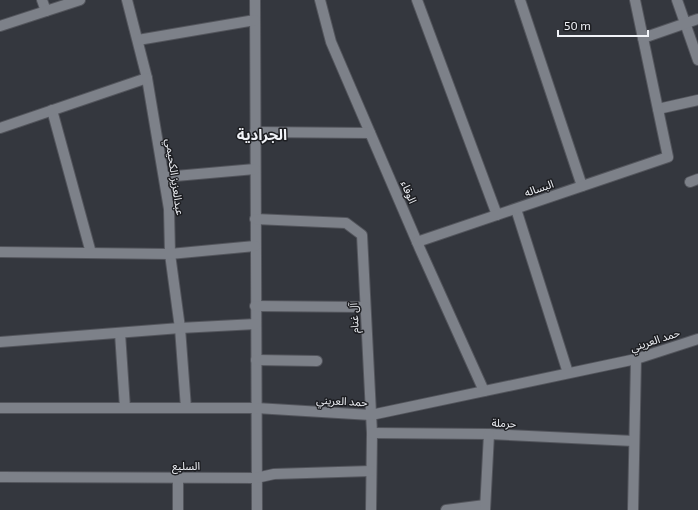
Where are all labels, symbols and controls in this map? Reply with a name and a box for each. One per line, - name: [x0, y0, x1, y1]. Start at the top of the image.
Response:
- scale bar: [558, 12, 648, 38]
- text: 50 m: [564, 18, 591, 32]
- district label: الجرادية: [237, 125, 287, 144]
- street label: عبدالعزيز الكحيمي: [160, 138, 187, 217]
- street label: البساله: [523, 176, 555, 200]
- street label: الوفاء: [398, 179, 420, 205]
- street label: آل غنام: [346, 302, 363, 334]
- street label: حمد العريني: [628, 325, 683, 357]
- street label: حمد العريني: [316, 393, 369, 412]
- street label: حرملة: [491, 416, 517, 430]
- street label: السليع: [172, 459, 200, 474]

